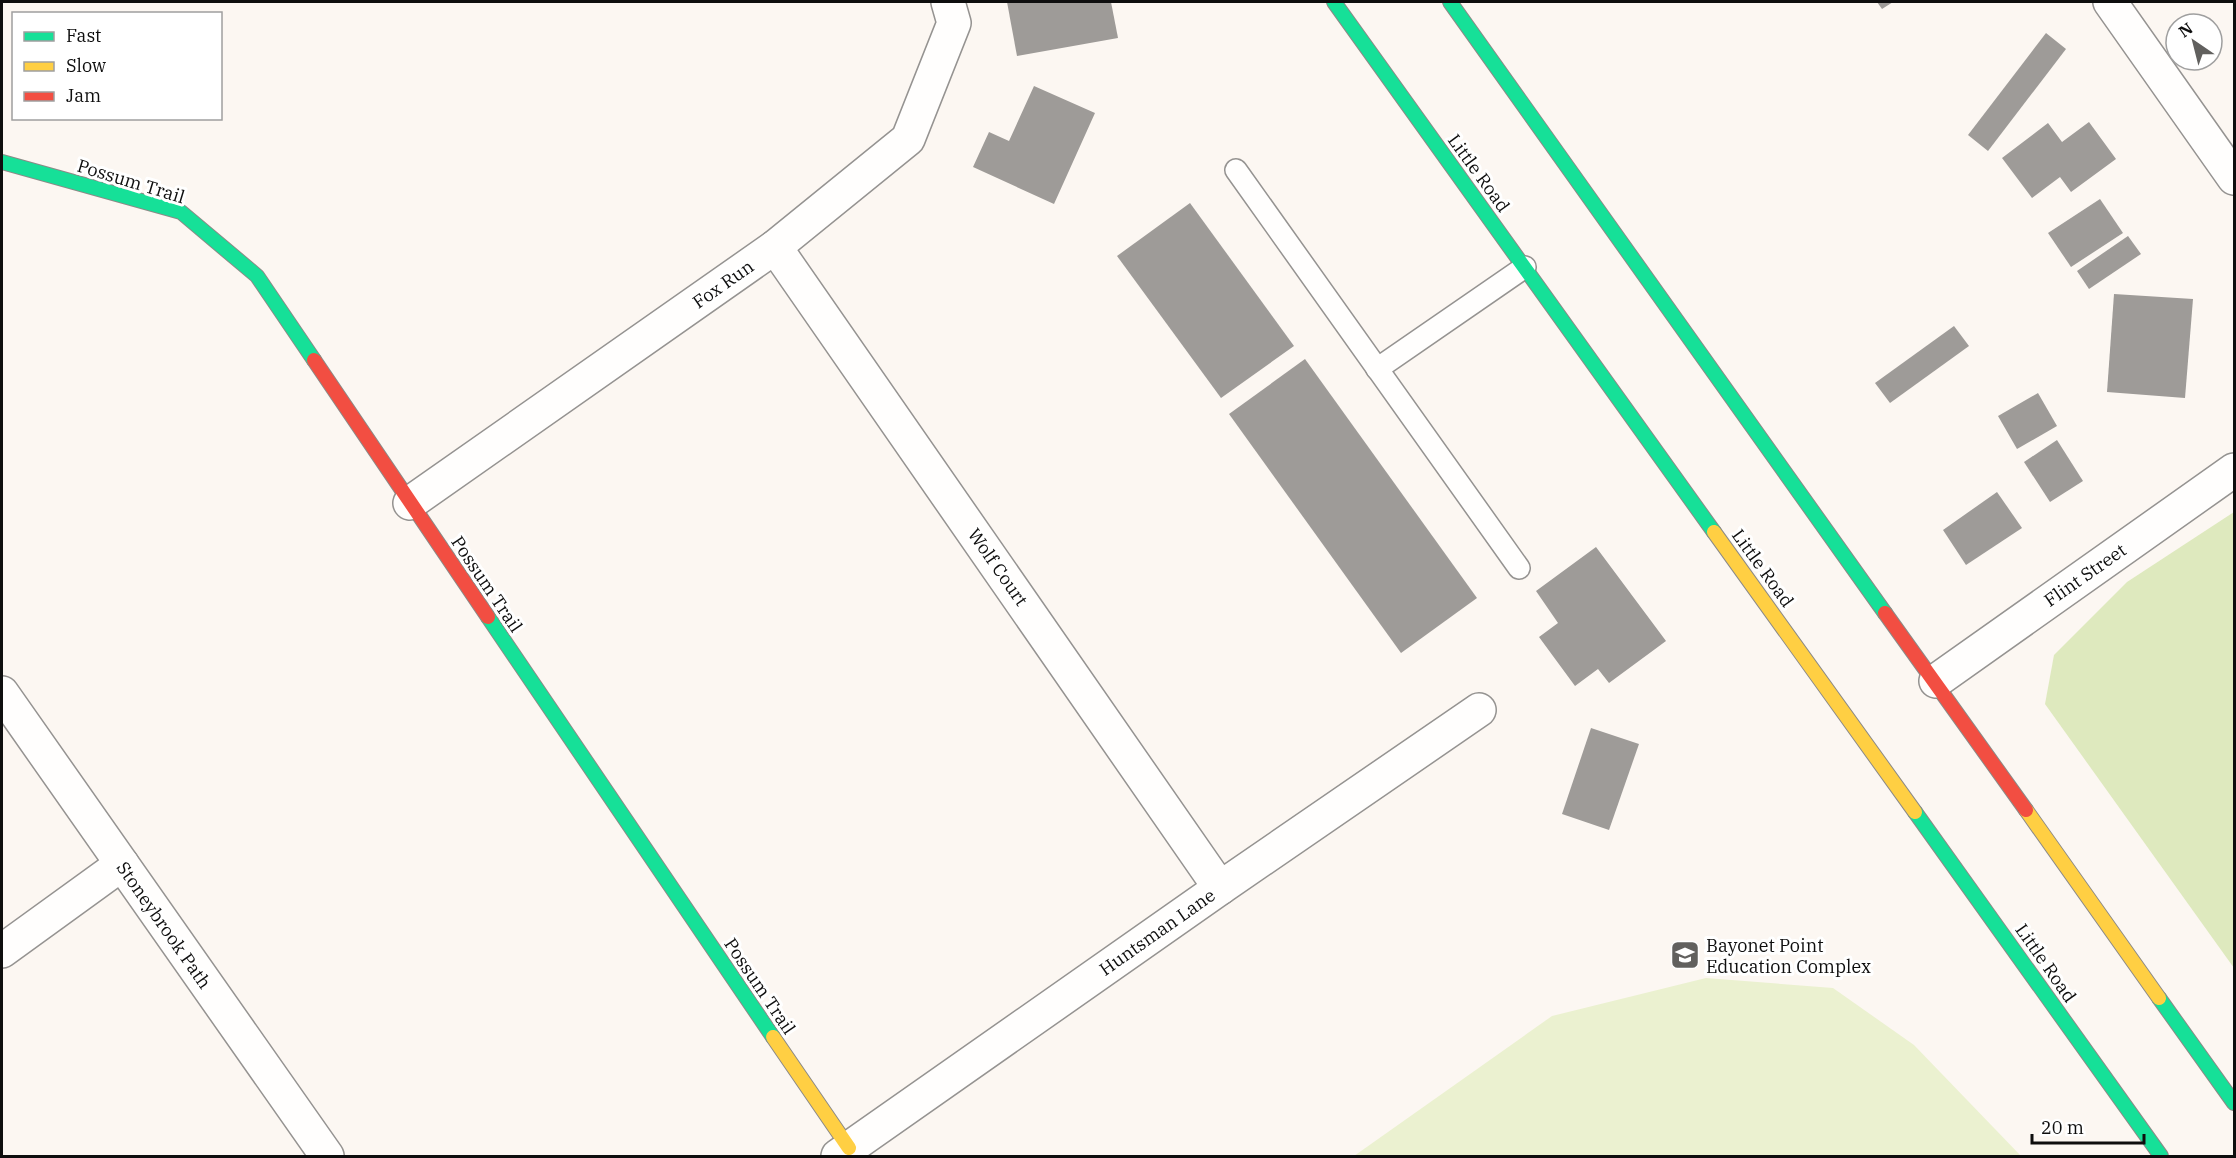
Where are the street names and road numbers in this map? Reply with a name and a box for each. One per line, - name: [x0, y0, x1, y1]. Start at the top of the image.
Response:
- street label: Little Road: [1443, 129, 1515, 217]
- street label: Possum Trail: [74, 154, 188, 208]
- street label: Fox Run: [688, 255, 758, 313]
- street label: Wolf Court: [963, 524, 1033, 610]
- street label: Little Road: [1727, 524, 1799, 612]
- street label: Possum Trail: [446, 531, 528, 637]
- street label: Flint Street: [2040, 538, 2130, 612]
- street label: Stoneybrook Path: [112, 857, 216, 993]
- street label: Huntsman Lane: [1095, 883, 1219, 981]
- street label: Little Road: [2010, 919, 2082, 1007]
- street label: Possum Trail: [719, 933, 801, 1039]

